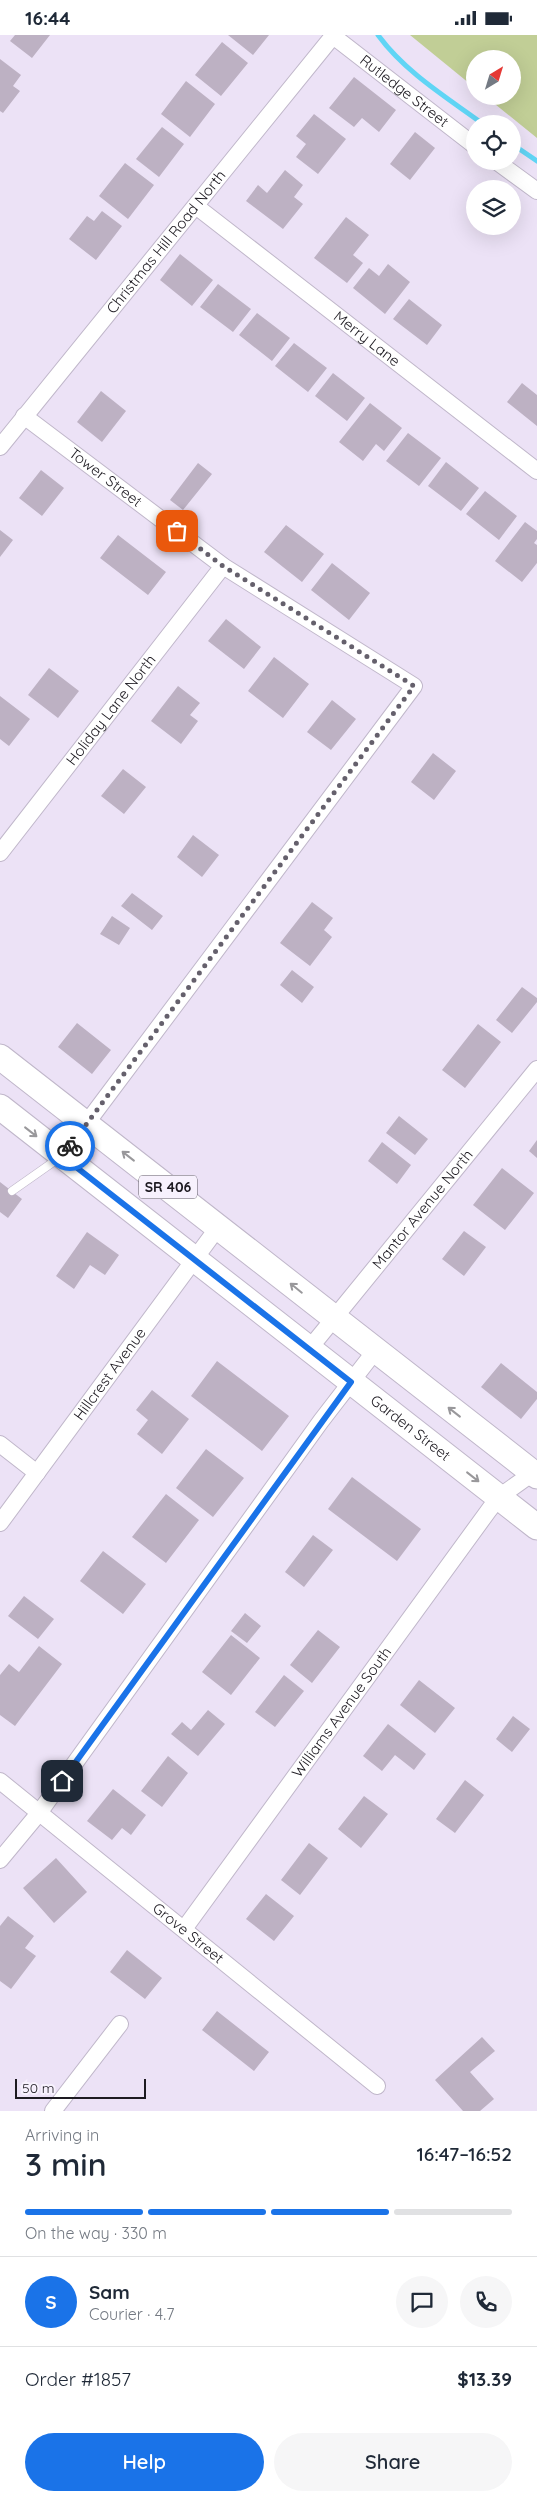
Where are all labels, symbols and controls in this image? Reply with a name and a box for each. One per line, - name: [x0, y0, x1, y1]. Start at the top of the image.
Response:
- text: 16:44: [25, 6, 70, 30]
- street label: Rutledge Street: [356, 50, 453, 131]
- north arrow: [466, 50, 521, 105]
- map controls: [466, 50, 521, 235]
- button: locate: [466, 115, 521, 170]
- street label: Christmas Hill Road North: [102, 166, 230, 317]
- button: layers: [466, 180, 521, 235]
- street label: Merry Lane: [330, 307, 404, 370]
- street label: Tower Street: [65, 443, 146, 511]
- pin: [156, 510, 198, 552]
- icon: bag: [163, 517, 191, 545]
- street label: Holiday Lane North: [62, 651, 160, 769]
- courier: [45, 1121, 95, 1171]
- one-way arrow: [24, 1126, 37, 1137]
- icon: bike: [56, 1132, 84, 1160]
- street label: Mantor Avenue North: [368, 1145, 477, 1273]
- one-way arrow: [121, 1150, 134, 1161]
- road number: SR 406: [139, 1175, 197, 1199]
- one-way arrow: [290, 1283, 303, 1294]
- street label: Hillcrest Avenue: [69, 1324, 150, 1424]
- street label: Garden Street: [367, 1390, 455, 1465]
- one-way arrow: [447, 1407, 461, 1417]
- one-way arrow: [466, 1472, 480, 1482]
- street label: Williams Avenue South: [287, 1643, 395, 1781]
- pin: [41, 1760, 83, 1802]
- icon: home: [48, 1767, 76, 1795]
- street label: Grove Street: [149, 1898, 228, 1967]
- scale bar: [15, 2076, 146, 2099]
- text: 50 m: [22, 2079, 55, 2097]
- text: Arriving in: [25, 2125, 99, 2145]
- text: 16:47–16:52: [416, 2142, 512, 2166]
- text: 3 min: [25, 2144, 107, 2184]
- text: On the way · 330 m: [25, 2223, 167, 2243]
- button: chat: [396, 2276, 448, 2328]
- button: phone: [460, 2276, 512, 2328]
- text: Sam: [89, 2280, 130, 2304]
- text: S: [45, 2290, 57, 2314]
- text: Courier · 4.7: [89, 2304, 174, 2324]
- text: Order #1857: [25, 2367, 131, 2391]
- text: $13.39: [457, 2367, 512, 2391]
- button: Help: [25, 2433, 264, 2491]
- button: Share: [274, 2433, 512, 2491]

